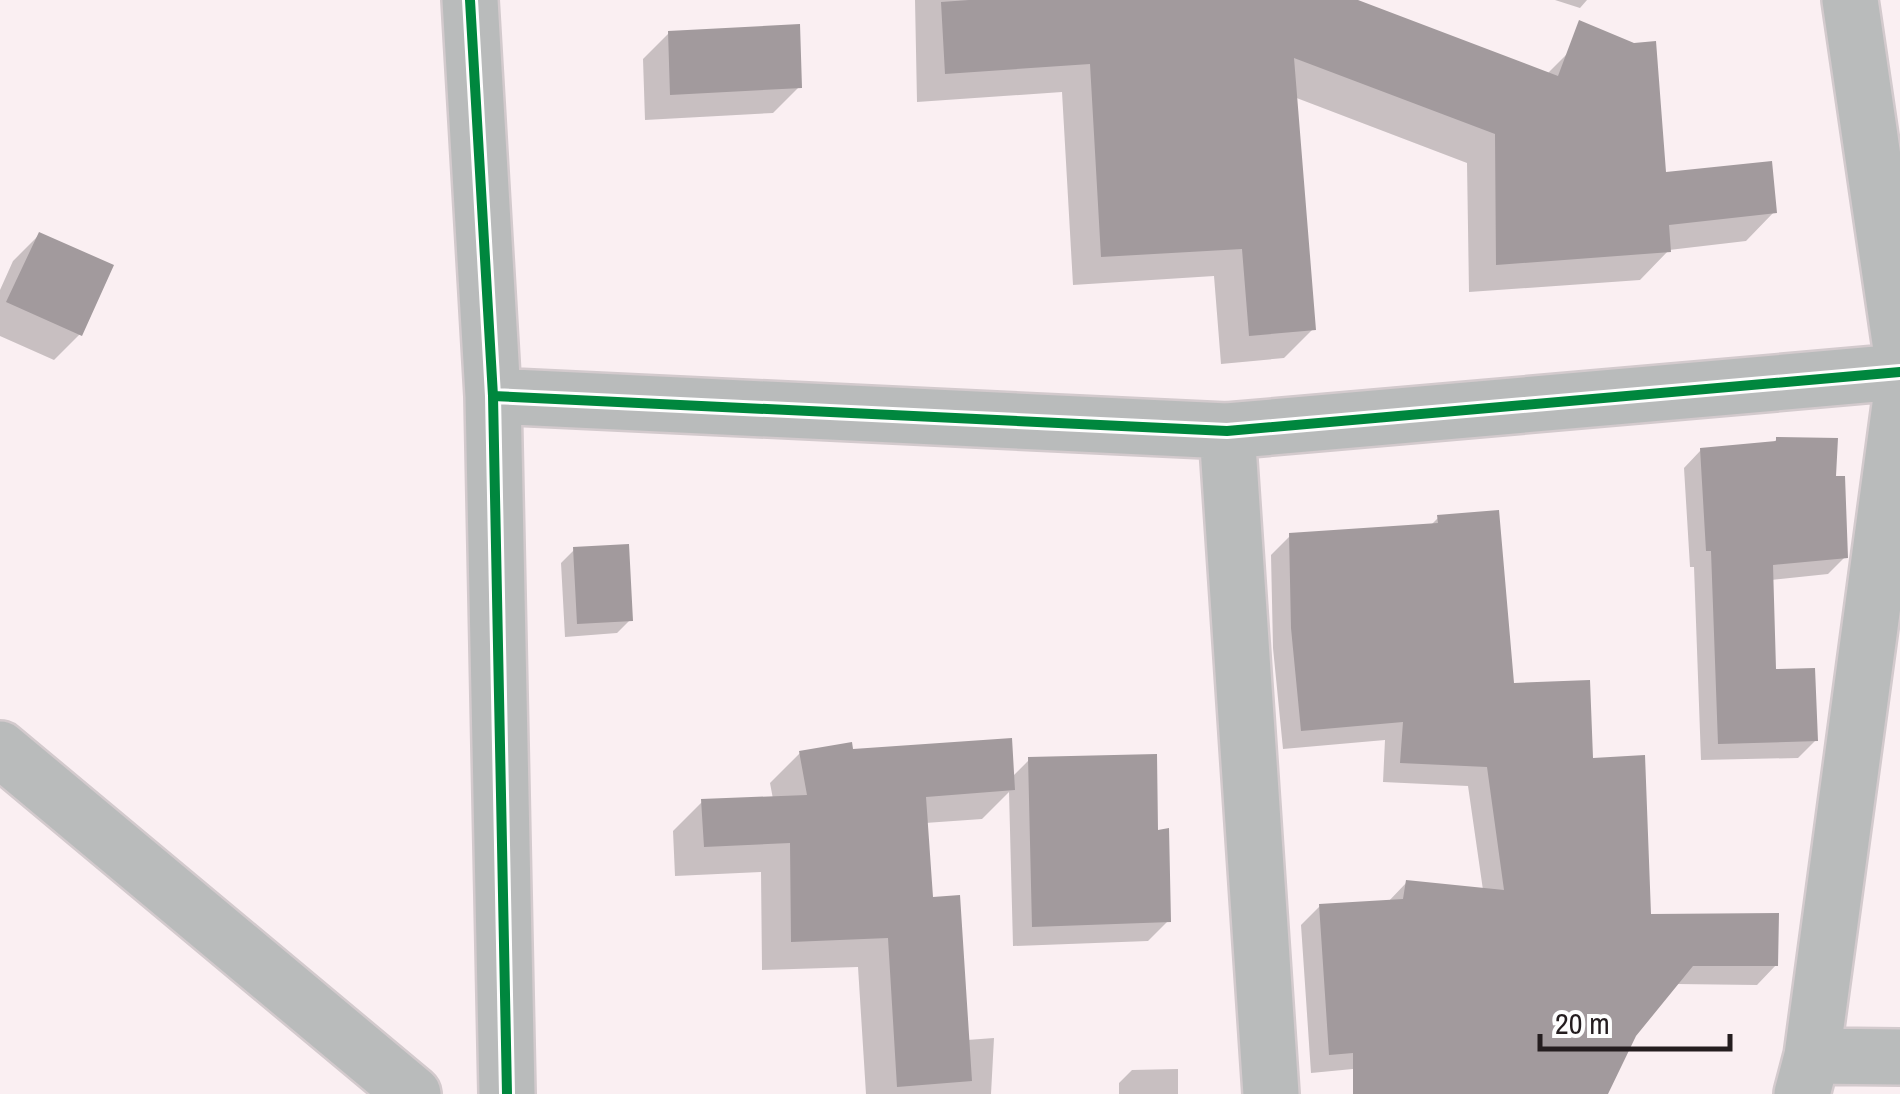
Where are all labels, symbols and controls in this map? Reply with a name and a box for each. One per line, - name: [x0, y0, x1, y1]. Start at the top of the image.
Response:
- scale bar: [1540, 989, 1730, 1051]
- text: 20 m: [1555, 1003, 1610, 1043]

